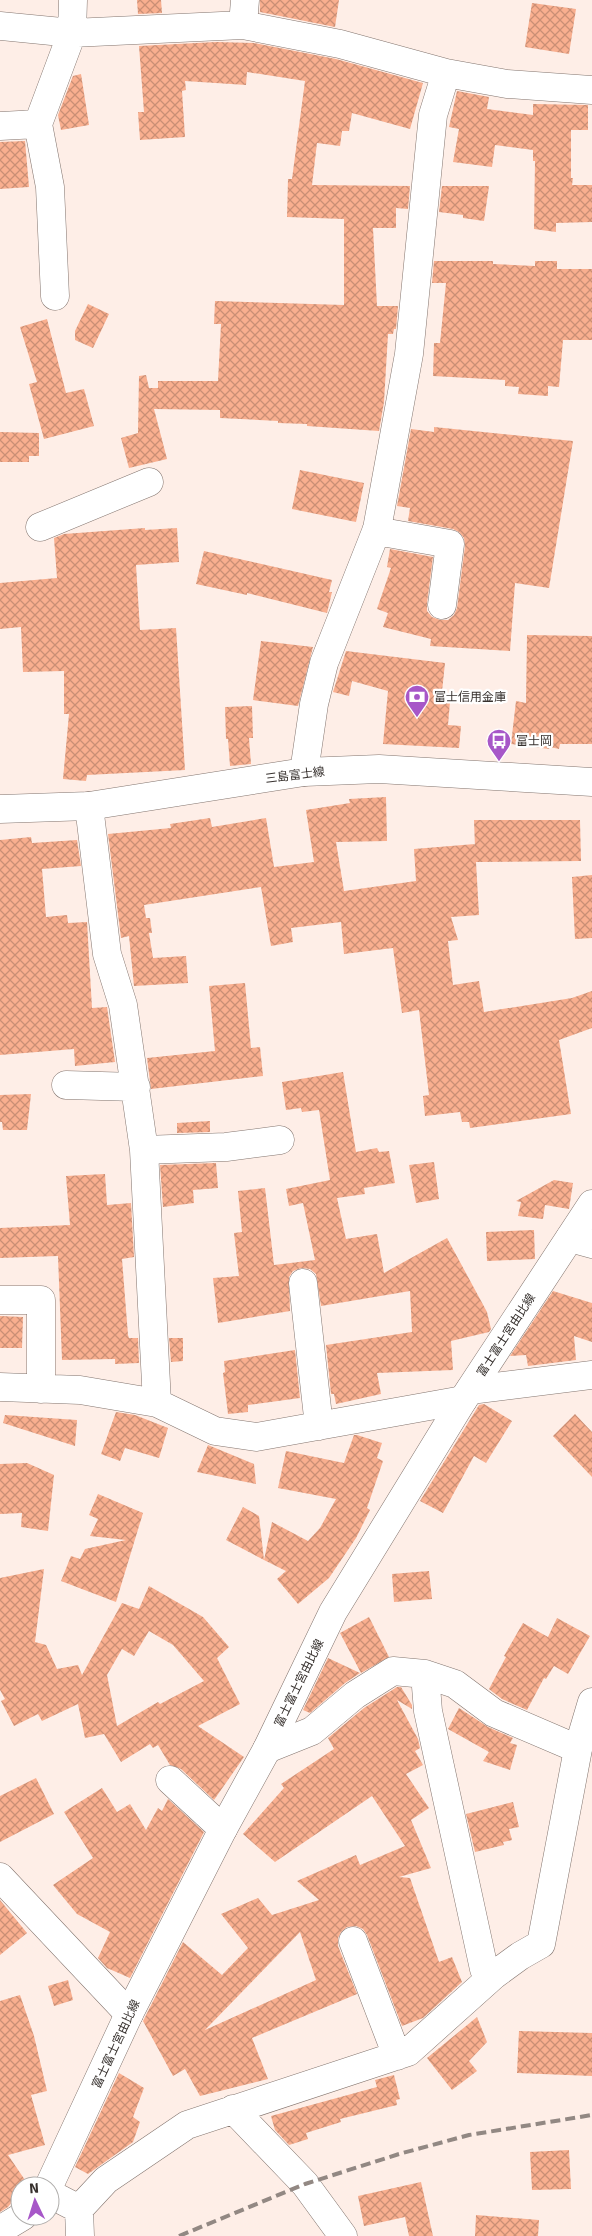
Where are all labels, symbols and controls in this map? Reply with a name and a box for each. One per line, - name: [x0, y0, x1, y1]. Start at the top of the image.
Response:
- bank icon: 富士信用金庫: [404, 684, 430, 718]
- place label: 富士信用金庫: [434, 690, 506, 705]
- bus stop icon: 富士岡: [486, 728, 512, 762]
- place label: 富士岡: [516, 734, 552, 749]
- street label: 三島富士線: [264, 764, 326, 787]
- street label: 富士富士宮由比線: [474, 1291, 539, 1380]
- street label: 富士富士宮由比線: [272, 1637, 327, 1730]
- street label: 富士富士宮由比線: [89, 1998, 144, 2091]
- north arrow: [10, 2176, 60, 2226]
- text: N: [29, 2180, 40, 2197]

